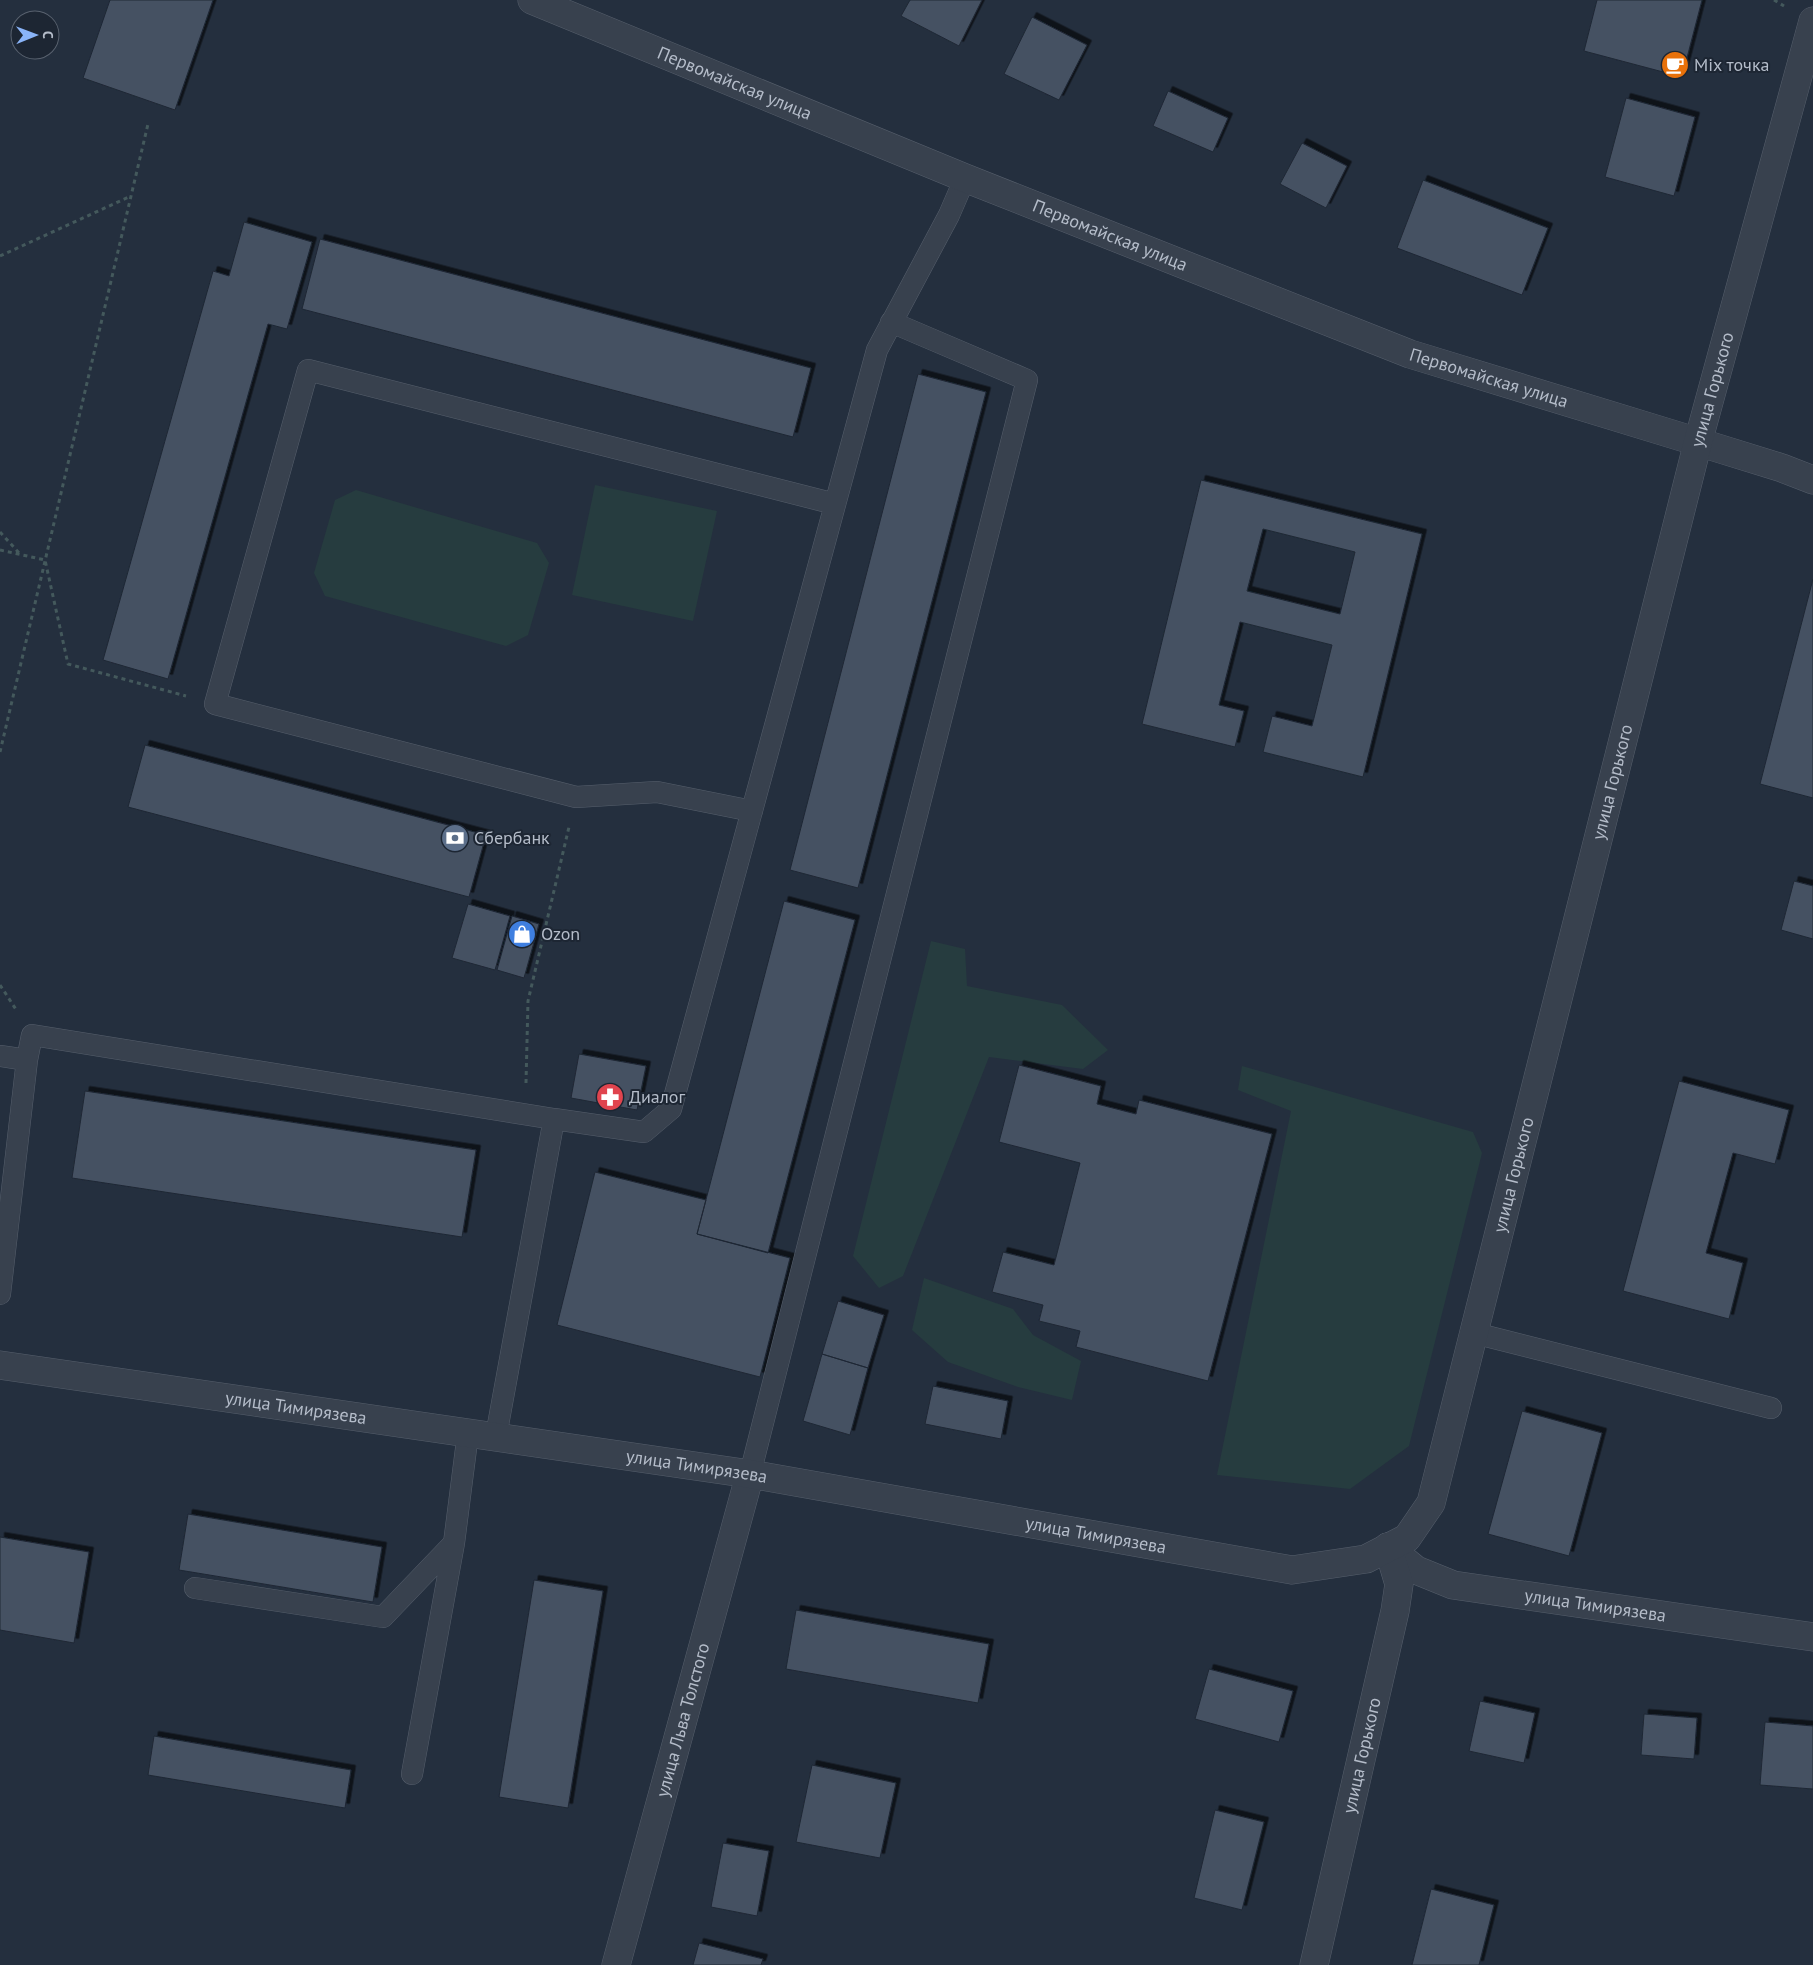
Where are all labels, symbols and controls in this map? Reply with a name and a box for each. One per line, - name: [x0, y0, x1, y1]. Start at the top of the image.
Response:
- north arrow: [10, 10, 60, 60]
- text: С: [39, 31, 57, 39]
- street label: Первомайская улица: [654, 41, 815, 125]
- cafe icon: Mix точка: [1660, 50, 1690, 80]
- place label: Mix точка: [1694, 53, 1769, 76]
- street label: Первомайская улица: [1029, 194, 1191, 276]
- street label: улица Горького: [1685, 329, 1739, 449]
- street label: Первомайская улица: [1407, 343, 1571, 413]
- street label: улица Горького: [1586, 722, 1638, 842]
- bank icon: Сбербанк: [440, 823, 470, 853]
- place label: Сбербанк: [474, 826, 550, 849]
- shop icon: Ozon: [507, 919, 537, 949]
- place label: Ozon: [541, 922, 580, 945]
- pharmacy icon: Диалог: [595, 1082, 625, 1112]
- place label: Диалог: [629, 1085, 685, 1108]
- street label: улица Горького: [1487, 1114, 1539, 1235]
- street label: улица Тимирязева: [224, 1386, 368, 1429]
- street label: улица Тимирязева: [624, 1444, 769, 1488]
- street label: улица Тимирязева: [1024, 1511, 1168, 1559]
- street label: улица Тимирязева: [1523, 1583, 1668, 1627]
- street label: улица Льва Толстого: [650, 1640, 714, 1800]
- street label: улица Горького: [1337, 1695, 1386, 1816]

